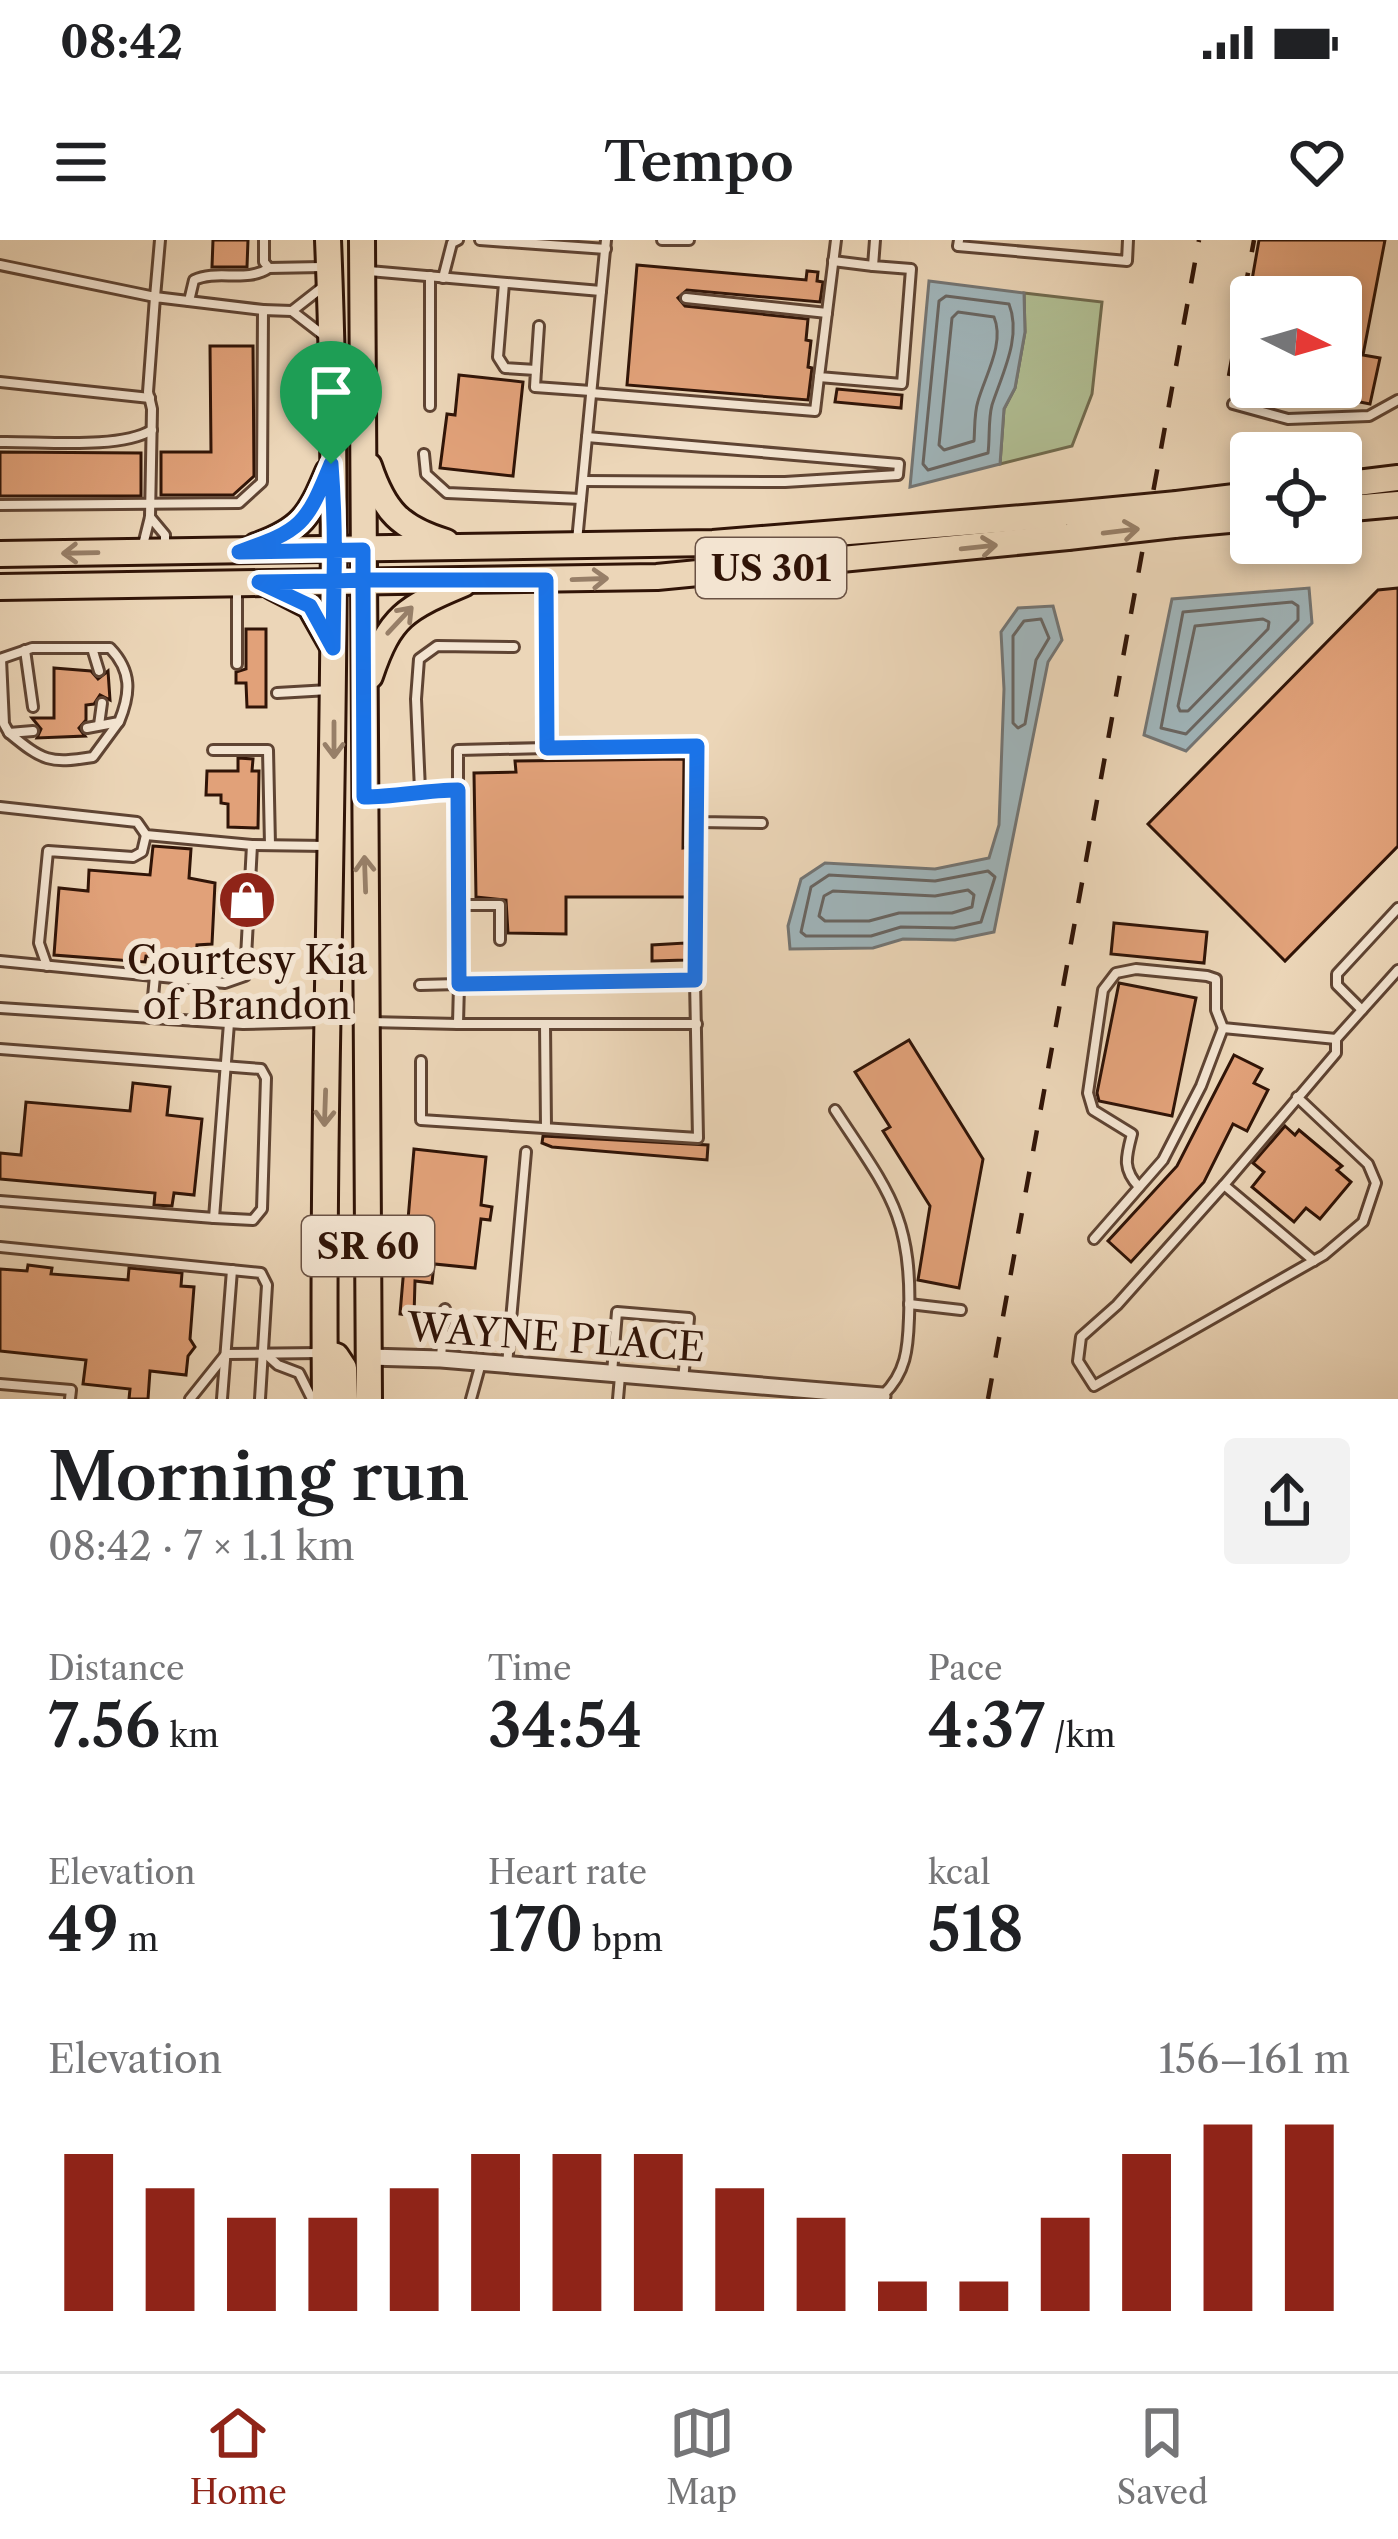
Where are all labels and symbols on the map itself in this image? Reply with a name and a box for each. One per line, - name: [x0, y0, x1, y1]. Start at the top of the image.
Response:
- north arrow: [1230, 276, 1362, 408]
- pin: [280, 341, 382, 464]
- one-way arrow: [1101, 520, 1140, 542]
- one-way arrow: [958, 535, 997, 558]
- road number: US 301: [696, 538, 846, 598]
- one-way arrow: [61, 542, 100, 565]
- one-way arrow: [570, 567, 609, 590]
- one-way arrow: [385, 606, 414, 636]
- one-way arrow: [323, 720, 345, 759]
- one-way arrow: [354, 855, 377, 894]
- shop icon: Courtesy Kia of Brandon: [216, 869, 278, 931]
- place label: Courtesy Kia of Brandon: [127, 936, 368, 1029]
- one-way arrow: [313, 1088, 336, 1127]
- road number: SR 60: [302, 1216, 434, 1276]
- street label: WAYNE PLACE: [404, 1303, 707, 1371]

